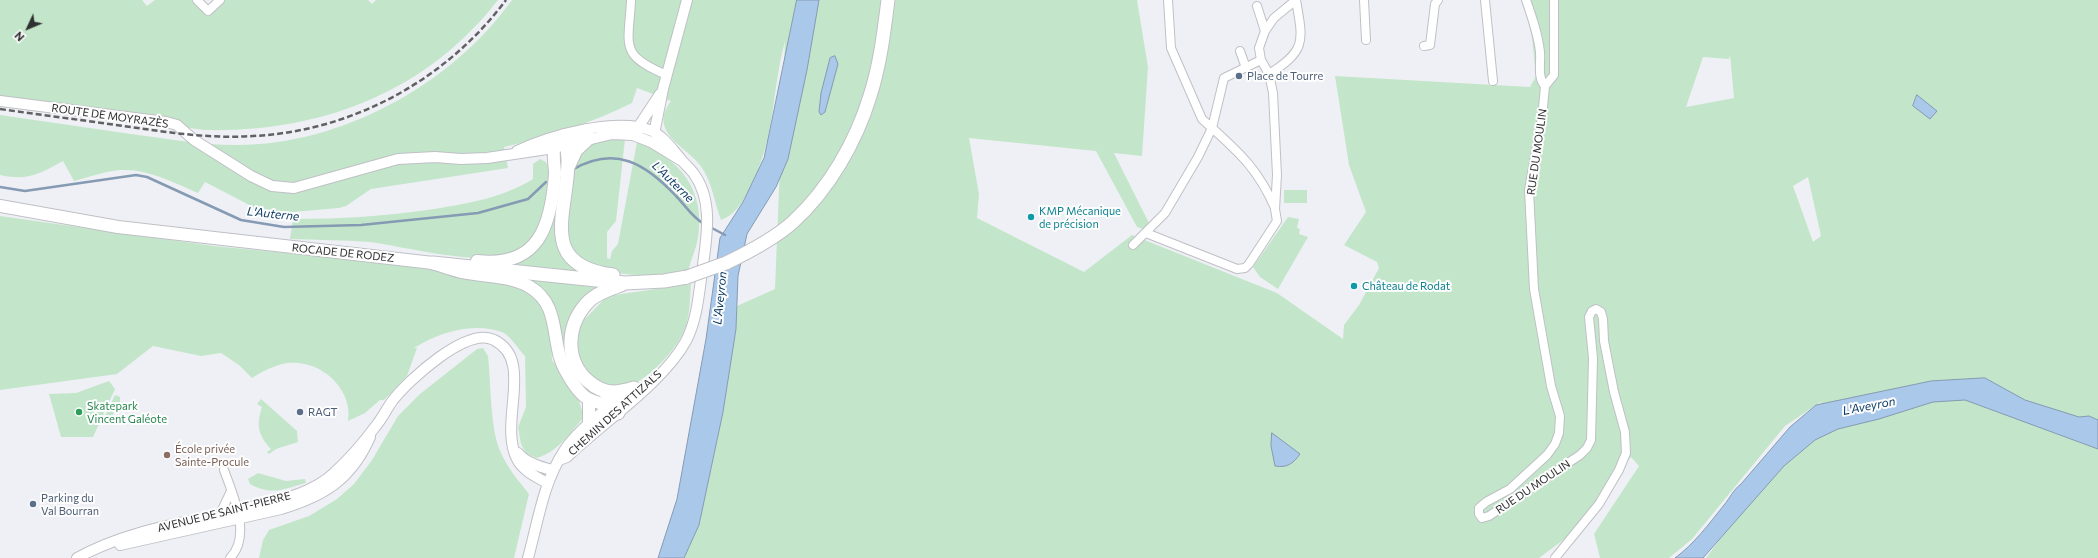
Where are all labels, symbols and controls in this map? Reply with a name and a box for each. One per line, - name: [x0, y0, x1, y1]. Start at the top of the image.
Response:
- north arrow: [8, 8, 48, 48]
- text: N: [11, 29, 27, 44]
- place label: Place de Tourre: [1247, 69, 1323, 83]
- marker: Place de Tourre: [1234, 71, 1244, 81]
- street label: ROUTE DE MOYRAZÈS: [51, 101, 169, 131]
- street label: RUE DU MOULIN: [1524, 108, 1550, 196]
- water label: L'Auterne: [649, 159, 697, 205]
- water label: L'Auterne: [246, 204, 300, 224]
- place label: KMP Mécanique de précision: [1039, 204, 1121, 230]
- marker: KMP Mécanique de précision: [1026, 212, 1036, 222]
- street label: ROCADE DE RODEZ: [291, 241, 395, 265]
- water label: L'Aveyron: [710, 271, 730, 325]
- place label: Château de Rodat: [1362, 279, 1450, 293]
- marker: Château de Rodat: [1349, 281, 1359, 291]
- street label: CHEMIN DES ATTIZALS: [566, 368, 664, 458]
- water label: L'Aveyron: [1841, 394, 1897, 418]
- place label: Skatepark Vincent Galéote: [87, 399, 167, 425]
- place label: RAGT: [308, 405, 338, 419]
- marker: Skatepark Vincent Galéote: [74, 407, 84, 417]
- marker: RAGT: [295, 407, 305, 417]
- place label: École privée Sainte-Procule: [175, 442, 249, 468]
- marker: École privée Sainte-Procule: [162, 450, 172, 460]
- street label: RUE DU MOULIN: [1493, 457, 1573, 517]
- street label: AVENUE DE SAINT-PIERRE: [156, 489, 292, 535]
- place label: Parking du Val Bourran: [41, 491, 99, 517]
- marker: Parking du Val Bourran: [28, 499, 38, 509]

